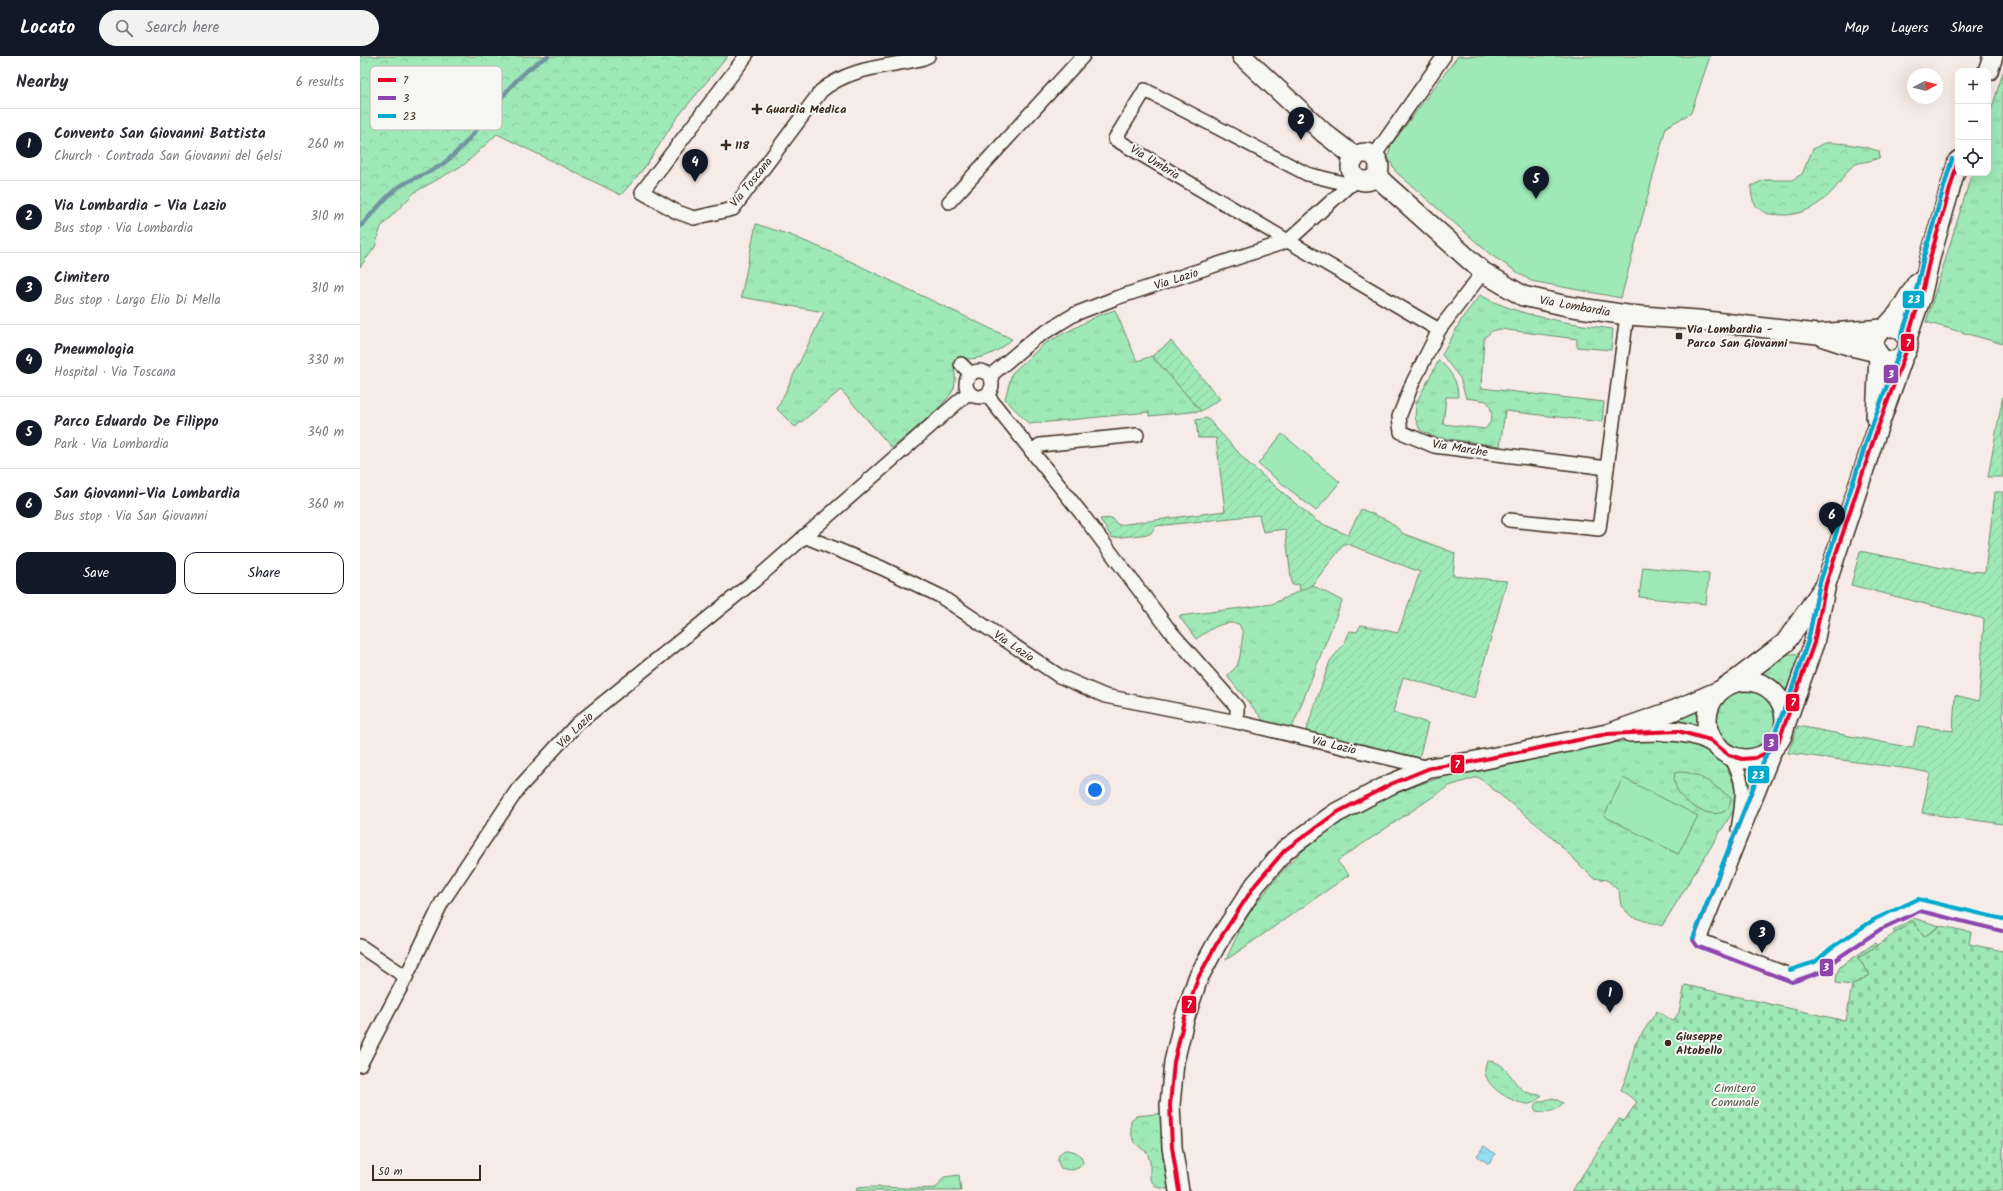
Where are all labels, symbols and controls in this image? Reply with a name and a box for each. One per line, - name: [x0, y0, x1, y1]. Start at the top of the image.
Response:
- search box: [99, 10, 379, 46]
- text: Locato: [20, 13, 75, 43]
- text: Search here: [145, 16, 219, 40]
- icon: search: [113, 17, 135, 39]
- text: Map: [1845, 17, 1869, 39]
- text: Layers: [1891, 17, 1929, 39]
- text: Share: [1951, 17, 1983, 39]
- legend: [370, 66, 502, 130]
- north arrow: [1907, 68, 1943, 104]
- map controls: [1955, 68, 1991, 176]
- button: +: [1955, 68, 1991, 104]
- text: Nearby: [16, 69, 68, 96]
- text: 6 results: [296, 72, 344, 93]
- text: 7: [403, 72, 409, 90]
- text: 3: [403, 90, 409, 108]
- place label: Guardia Medica: [766, 100, 846, 119]
- marker: Guardia Medica: [751, 103, 763, 115]
- button: −: [1955, 104, 1991, 140]
- pin: 2: [1288, 107, 1314, 140]
- text: 23: [403, 108, 416, 126]
- text: Convento San Giovanni Battista: [54, 122, 266, 146]
- text: 1: [27, 134, 31, 155]
- text: 260 m: [307, 134, 344, 155]
- place label: 118: [735, 136, 750, 155]
- marker: 118: [720, 139, 732, 151]
- street label: Via Umbria: [1126, 140, 1184, 185]
- button: locate: [1955, 140, 1991, 176]
- text: Church · Contrada San Giovanni del Gelsi: [54, 146, 282, 167]
- pin: 4: [682, 149, 708, 182]
- street label: Via Toscana: [725, 153, 778, 211]
- pin: 5: [1523, 166, 1549, 199]
- text: Via Lombardia - Via Lazio: [54, 194, 226, 218]
- text: 2: [25, 206, 33, 227]
- text: 310 m: [310, 206, 344, 227]
- text: Bus stop · Via Lombardia: [54, 218, 193, 239]
- street label: Via Lazio: [1152, 263, 1201, 296]
- text: Cimitero: [54, 266, 110, 290]
- text: 3: [25, 278, 33, 299]
- text: 310 m: [310, 278, 344, 299]
- text: Bus stop · Largo Elio Di Mella: [54, 290, 221, 311]
- line badge: 23: [1902, 290, 1925, 309]
- street label: Via Lombardia: [1538, 291, 1612, 322]
- text: 23: [1908, 291, 1920, 309]
- place label: Via Lombardia - Parco San Giovanni: [1687, 320, 1788, 353]
- marker: Via Lombardia - Parco San Giovanni: [1674, 331, 1684, 341]
- line badge: 7: [1900, 333, 1915, 352]
- text: 7: [1905, 335, 1911, 353]
- text: Pneumologia: [54, 338, 134, 362]
- text: 4: [25, 350, 33, 371]
- text: 330 m: [307, 350, 344, 371]
- text: Hospital · Via Toscana: [54, 362, 176, 383]
- line badge: 3: [1883, 364, 1899, 384]
- text: 3: [1887, 366, 1894, 384]
- text: Parco Eduardo De Filippo: [54, 410, 219, 434]
- text: 5: [26, 422, 32, 443]
- text: 340 m: [307, 422, 344, 443]
- text: Park · Via Lombardia: [54, 434, 169, 455]
- street label: Via Marche: [1431, 435, 1490, 462]
- text: San Giovanni-Via Lombardia: [54, 482, 240, 506]
- text: 6: [25, 494, 33, 515]
- text: 360 m: [307, 494, 344, 515]
- pin: 6: [1819, 502, 1845, 535]
- text: Bus stop · Via San Giovanni: [54, 506, 207, 527]
- button: Save: [16, 552, 176, 594]
- button: Share: [184, 552, 344, 594]
- street label: Via Lazio: [990, 626, 1038, 667]
- line badge: 7: [1785, 693, 1800, 712]
- text: 7: [1790, 694, 1796, 712]
- street label: Via Lazio: [552, 708, 598, 753]
- street label: Via Lazio: [1310, 731, 1358, 760]
- line badge: 3: [1763, 733, 1779, 752]
- text: 3: [1767, 735, 1774, 753]
- line badge: 7: [1450, 754, 1465, 774]
- text: 7: [1454, 756, 1460, 774]
- line badge: 23: [1747, 765, 1770, 784]
- text: 23: [1752, 767, 1764, 785]
- your location: [1085, 780, 1105, 800]
- pin: 3: [1749, 920, 1775, 953]
- line badge: 3: [1819, 958, 1834, 977]
- text: 3: [1822, 959, 1829, 977]
- pin: 1: [1597, 980, 1623, 1013]
- line badge: 7: [1181, 995, 1197, 1014]
- text: 7: [1186, 996, 1192, 1014]
- place label: Giuseppe Altobello: [1676, 1027, 1723, 1060]
- marker: Giuseppe Altobello: [1663, 1038, 1673, 1048]
- park label: Cimitero Comunale: [1711, 1079, 1760, 1112]
- scale bar: [372, 1163, 481, 1182]
- text: 50 m: [378, 1163, 403, 1181]

